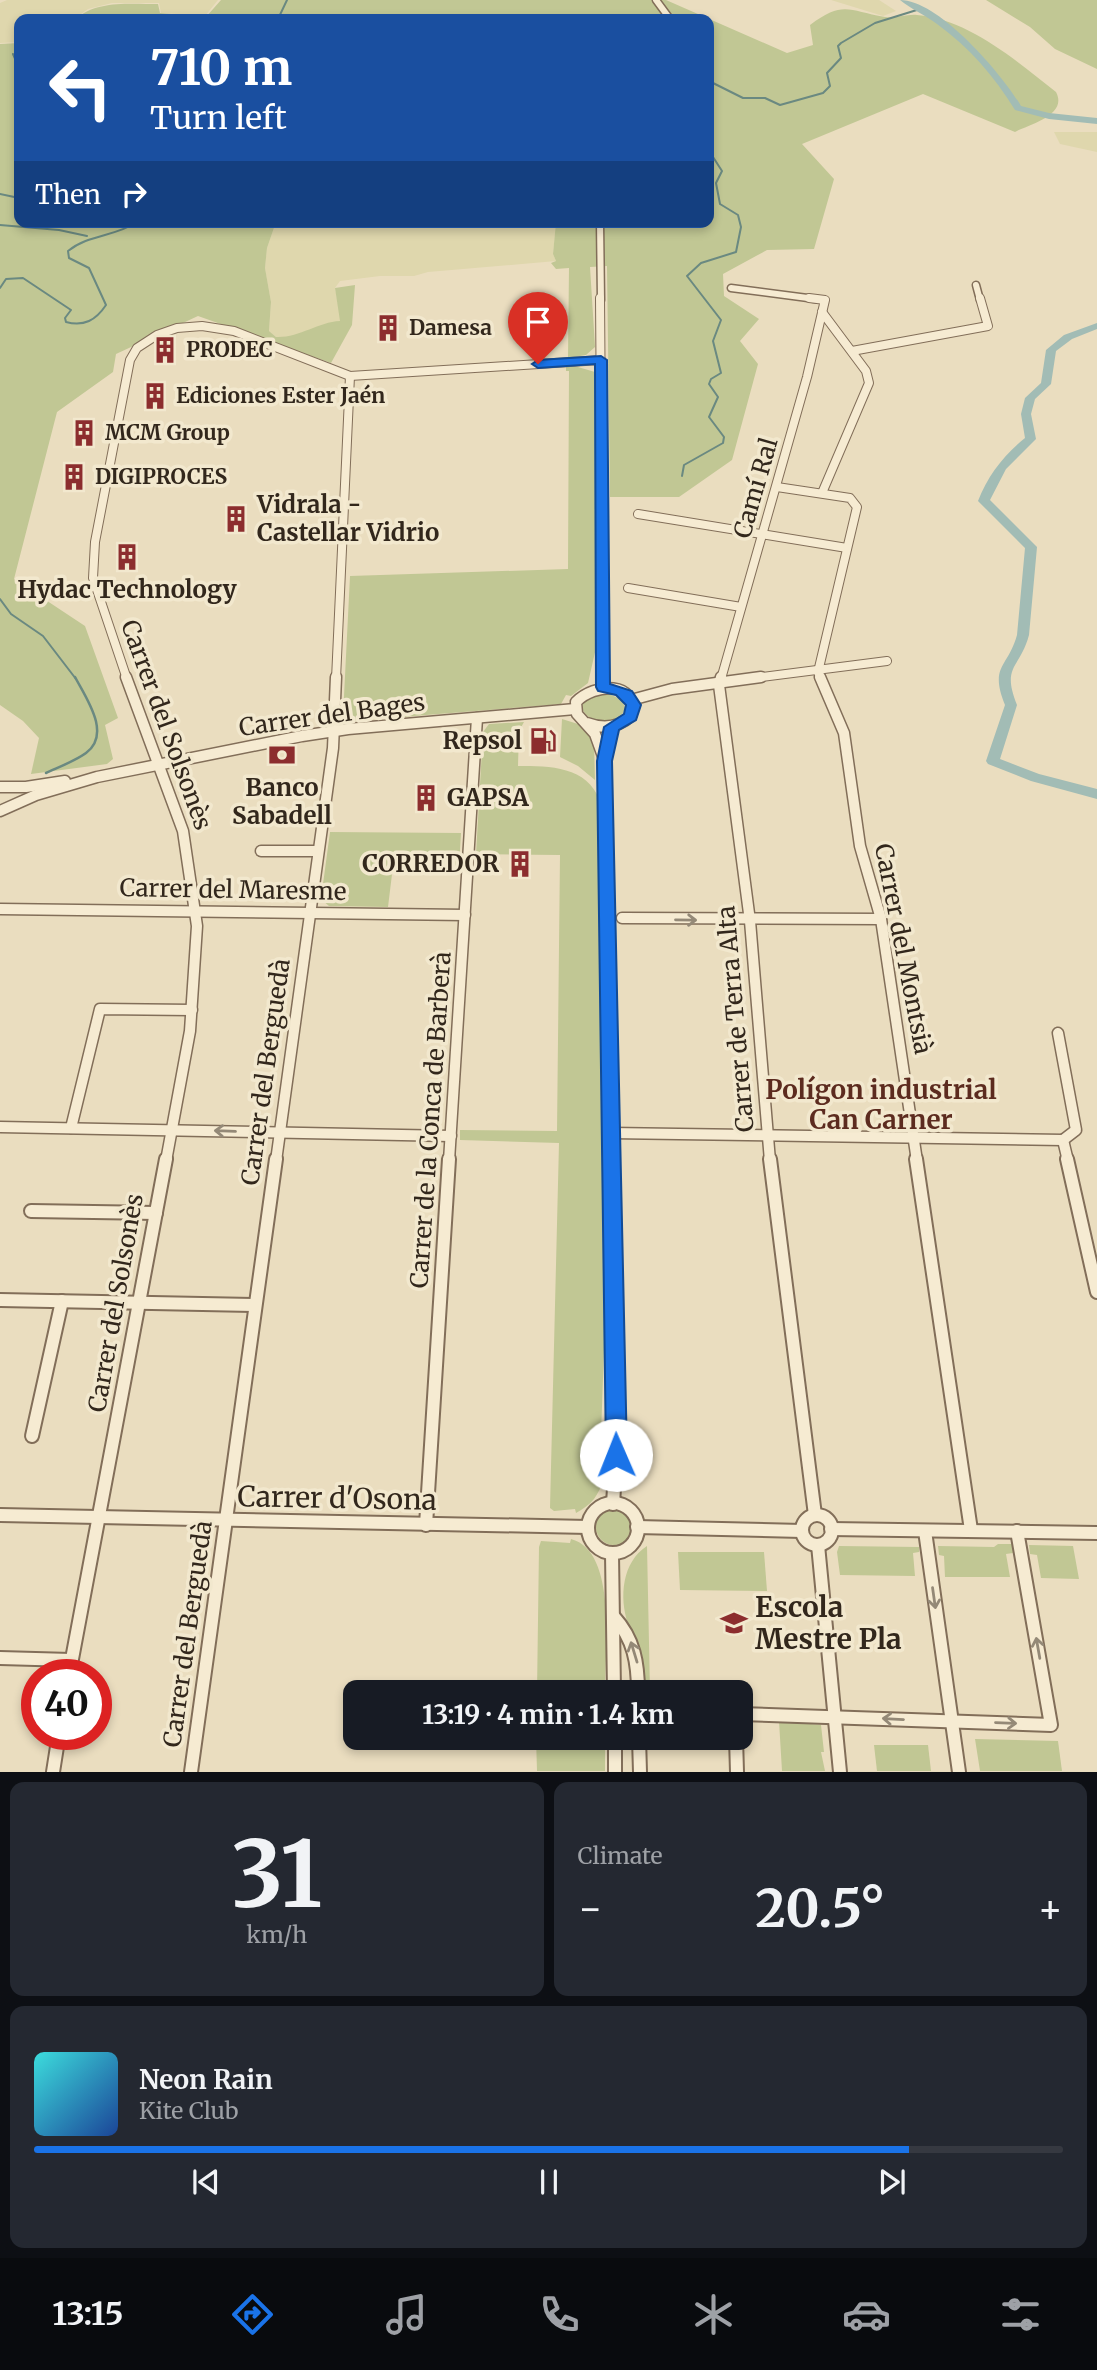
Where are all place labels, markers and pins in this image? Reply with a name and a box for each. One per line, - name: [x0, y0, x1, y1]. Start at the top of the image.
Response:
- pin: [508, 292, 568, 364]
- building icon: Damesa: [373, 313, 403, 343]
- place label: Damesa: [409, 314, 492, 341]
- building icon: PRODEC: [150, 335, 180, 365]
- place label: PRODEC: [186, 336, 273, 363]
- building icon: Ediciones Ester Jaén: [140, 381, 170, 411]
- place label: Ediciones Ester Jaén: [176, 382, 385, 409]
- building icon: MCM Group: [69, 418, 99, 448]
- place label: MCM Group: [105, 419, 230, 446]
- building icon: DIGIPROCES: [59, 462, 89, 492]
- place label: DIGIPROCES: [95, 463, 227, 490]
- place label: Vidrala - Castellar Vidrio: [256, 489, 439, 548]
- building icon: Vidrala - Castellar Vidrio: [221, 504, 251, 534]
- building icon: Hydac Technology: [112, 542, 142, 572]
- place label: Hydac Technology: [17, 574, 237, 605]
- place label: Repsol: [442, 725, 522, 756]
- fuel station icon: Repsol: [528, 726, 558, 756]
- bank icon: Banco Sabadell: [267, 740, 297, 770]
- place label: Banco Sabadell: [232, 772, 332, 831]
- place label: GAPSA: [447, 782, 530, 813]
- building icon: GAPSA: [411, 783, 441, 813]
- place label: CORREDOR: [362, 848, 500, 879]
- building icon: CORREDOR: [505, 849, 535, 879]
- place label: Escola Mestre Pla: [755, 1589, 902, 1657]
- school or university icon: Escola Mestre Pla: [719, 1608, 749, 1638]

